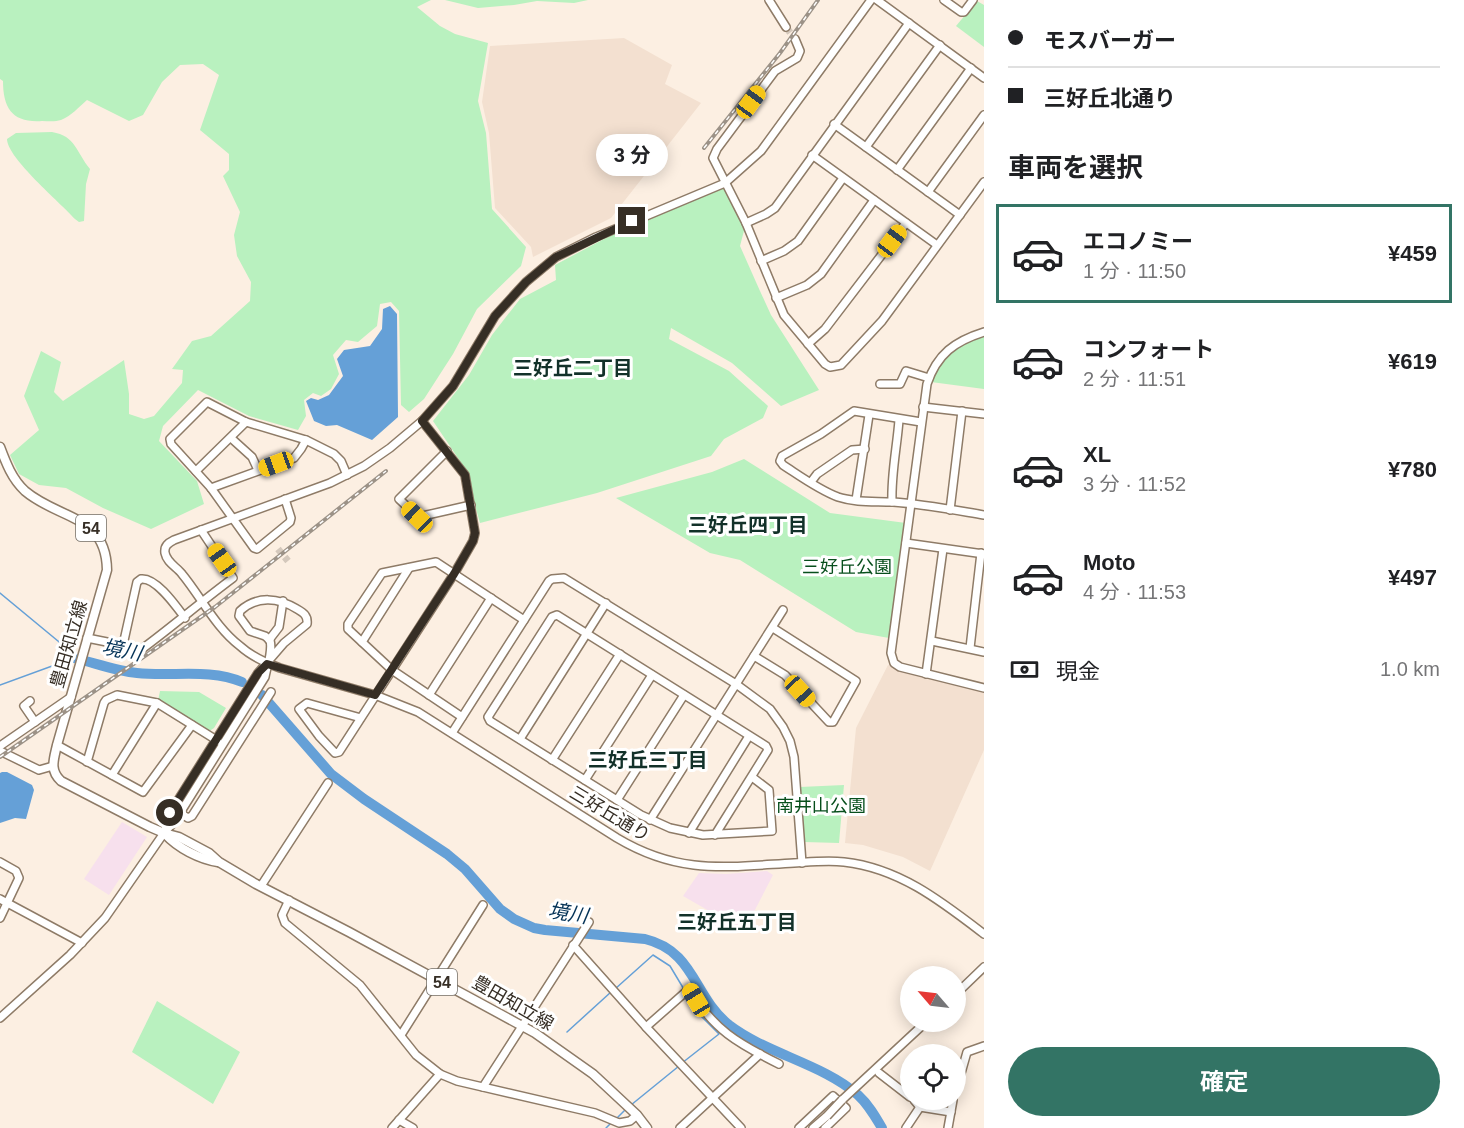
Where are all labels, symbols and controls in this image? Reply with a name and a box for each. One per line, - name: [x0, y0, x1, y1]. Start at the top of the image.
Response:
- text: モスバーガー: [1044, 28, 1176, 53]
- car: [733, 82, 769, 122]
- text: 三好丘北通り: [1044, 86, 1176, 111]
- callout: 3 分: [596, 134, 668, 176]
- text: 3 分: [614, 144, 650, 166]
- text: 車両を選択: [1008, 153, 1143, 183]
- route end: [618, 207, 645, 234]
- car: [874, 221, 910, 261]
- icon: car: [1011, 227, 1065, 281]
- text: エコノミー: [1083, 229, 1193, 254]
- text: ¥459: [1388, 241, 1437, 266]
- text: 1 分 · 11:50: [1083, 260, 1186, 282]
- icon: car: [1011, 335, 1065, 389]
- text: コンフォート: [1083, 337, 1214, 362]
- text: ¥619: [1388, 349, 1437, 374]
- district label: 三好丘二丁目: [513, 357, 633, 379]
- text: 2 分 · 11:51: [1083, 368, 1186, 390]
- text: XL: [1083, 442, 1111, 467]
- icon: car: [1011, 443, 1065, 497]
- car: [256, 449, 296, 479]
- text: ¥780: [1388, 457, 1437, 482]
- text: 3 分 · 11:52: [1083, 473, 1186, 495]
- car: [398, 498, 436, 536]
- district label: 三好丘四丁目: [688, 514, 808, 536]
- road number: 54: [76, 515, 106, 541]
- car: [204, 540, 240, 580]
- text: Moto: [1083, 550, 1136, 575]
- icon: car: [1011, 551, 1065, 605]
- park label: 三好丘公園: [802, 557, 892, 577]
- text: ¥497: [1388, 565, 1437, 590]
- text: 4 分 · 11:53: [1083, 581, 1186, 603]
- street label: 豊田知立線: [47, 598, 91, 690]
- water label: 境川: [100, 635, 146, 665]
- icon: cash: [1008, 653, 1041, 686]
- text: 1.0 km: [1380, 658, 1440, 680]
- text: 現金: [1056, 659, 1100, 684]
- car: [781, 672, 819, 710]
- district label: 三好丘三丁目: [588, 749, 708, 771]
- street label: 三好丘通り: [566, 782, 654, 846]
- park label: 南井山公園: [776, 796, 866, 816]
- route start: [156, 799, 183, 826]
- water label: 境川: [547, 899, 591, 927]
- district label: 三好丘五丁目: [677, 911, 797, 933]
- north arrow: [900, 966, 966, 1032]
- map controls: [900, 966, 966, 1110]
- road number: 54: [427, 969, 457, 995]
- street label: 豊田知立線: [469, 972, 557, 1034]
- car: [679, 980, 713, 1020]
- button: locate: [900, 1044, 966, 1110]
- button: 確定: [1008, 1047, 1440, 1116]

